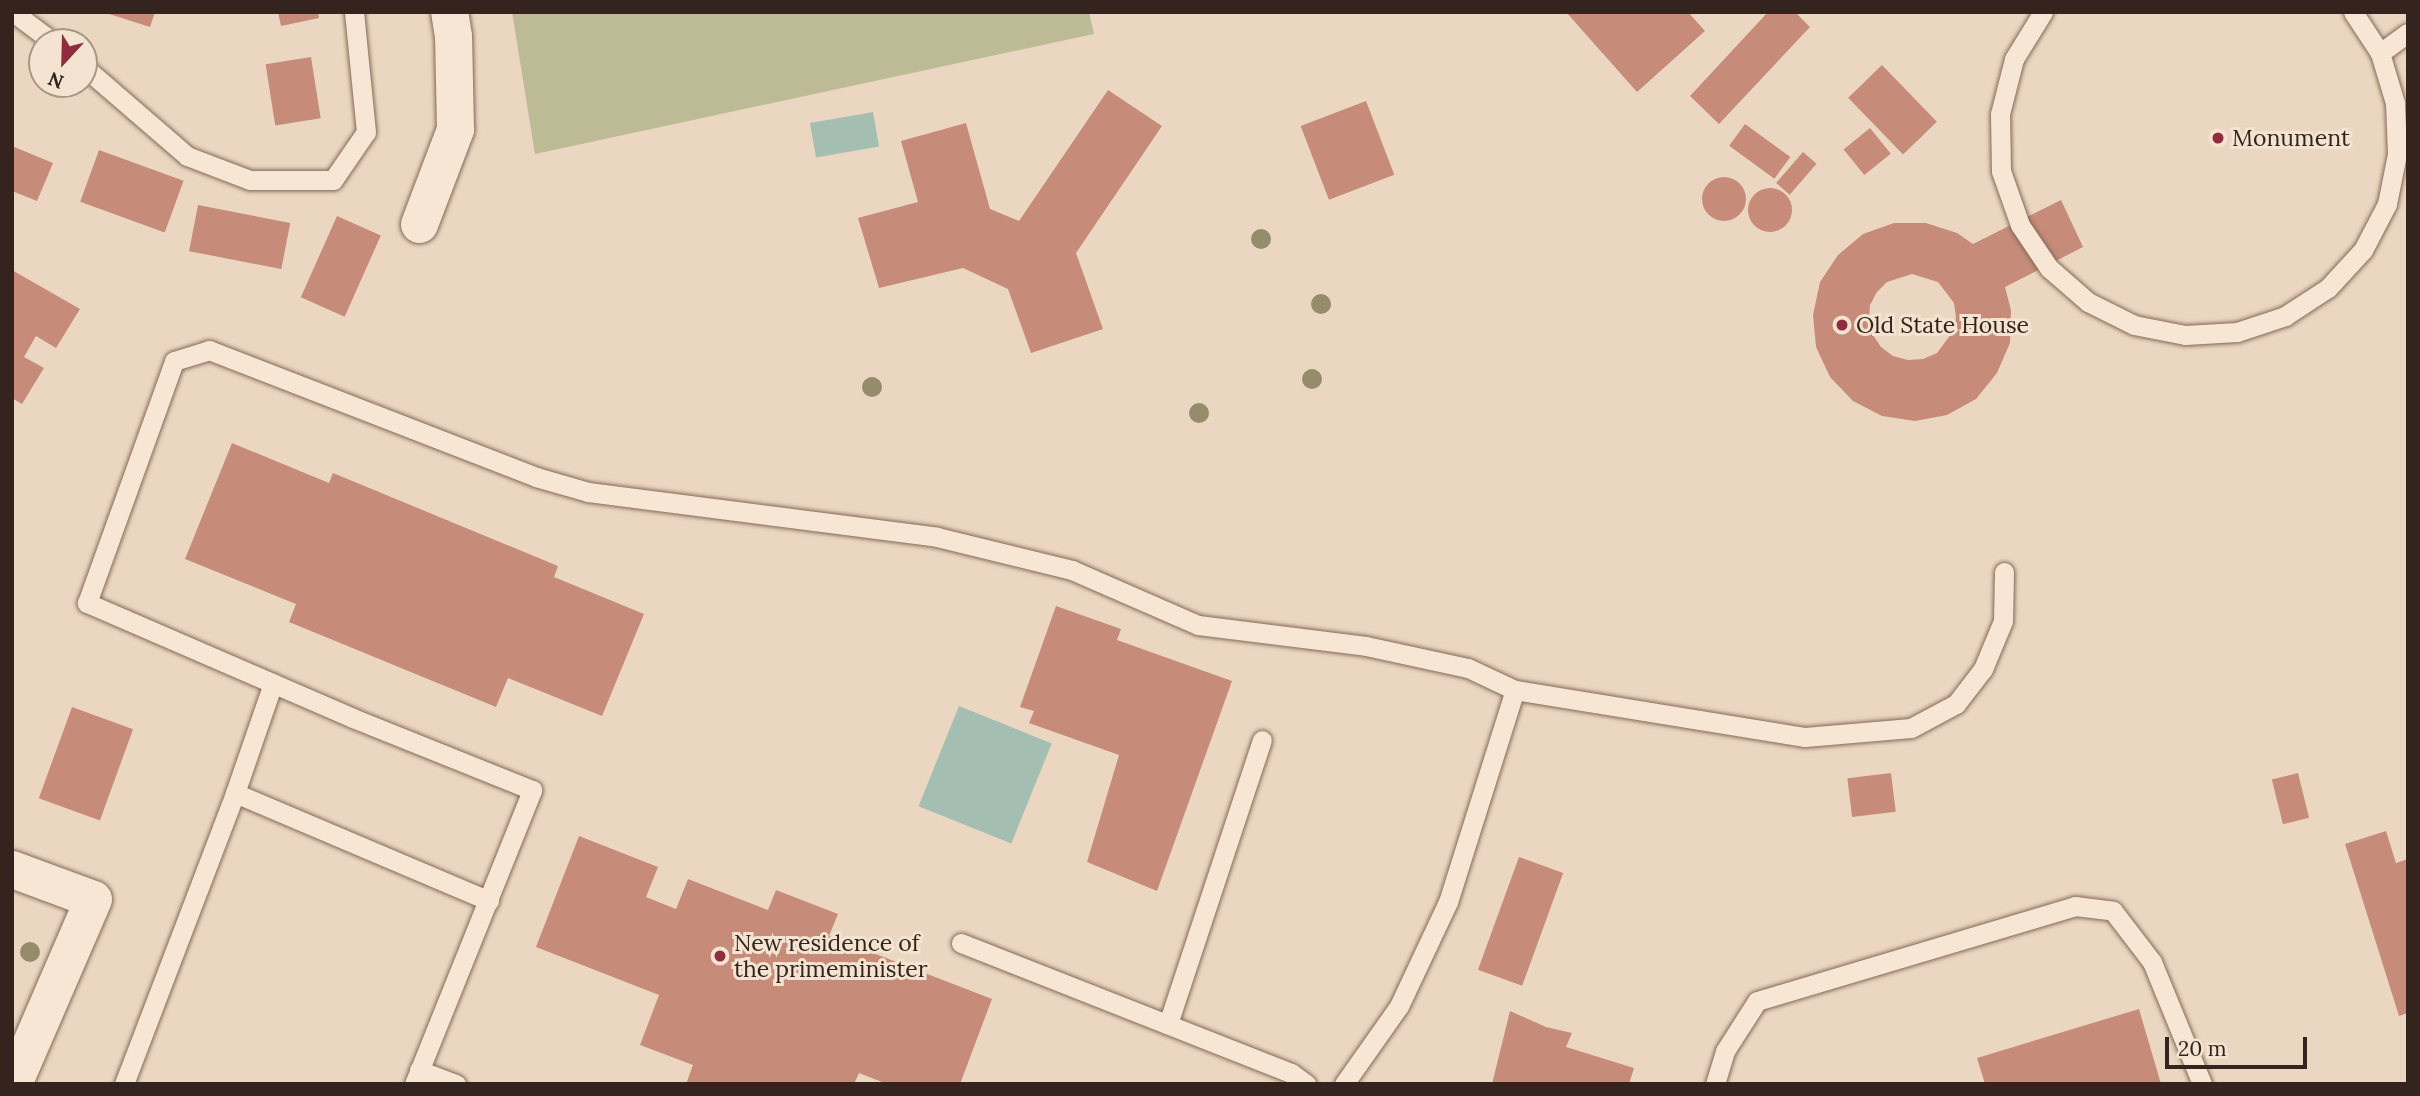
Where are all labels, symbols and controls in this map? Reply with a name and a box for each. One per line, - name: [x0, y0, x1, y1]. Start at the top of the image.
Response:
- north arrow: [28, 28, 98, 98]
- text: N: [45, 67, 67, 94]
- place label: Monument: [2232, 124, 2350, 152]
- marker: Monument: [2210, 130, 2226, 146]
- place label: Old State House: [1856, 311, 2029, 339]
- marker: Old State House: [1834, 317, 1850, 333]
- place label: New residence of the primeminister: [734, 929, 928, 983]
- marker: New residence of the primeminister: [712, 948, 728, 964]
- scale bar: [2168, 1023, 2310, 1066]
- text: 20 m: [2178, 1035, 2227, 1062]

